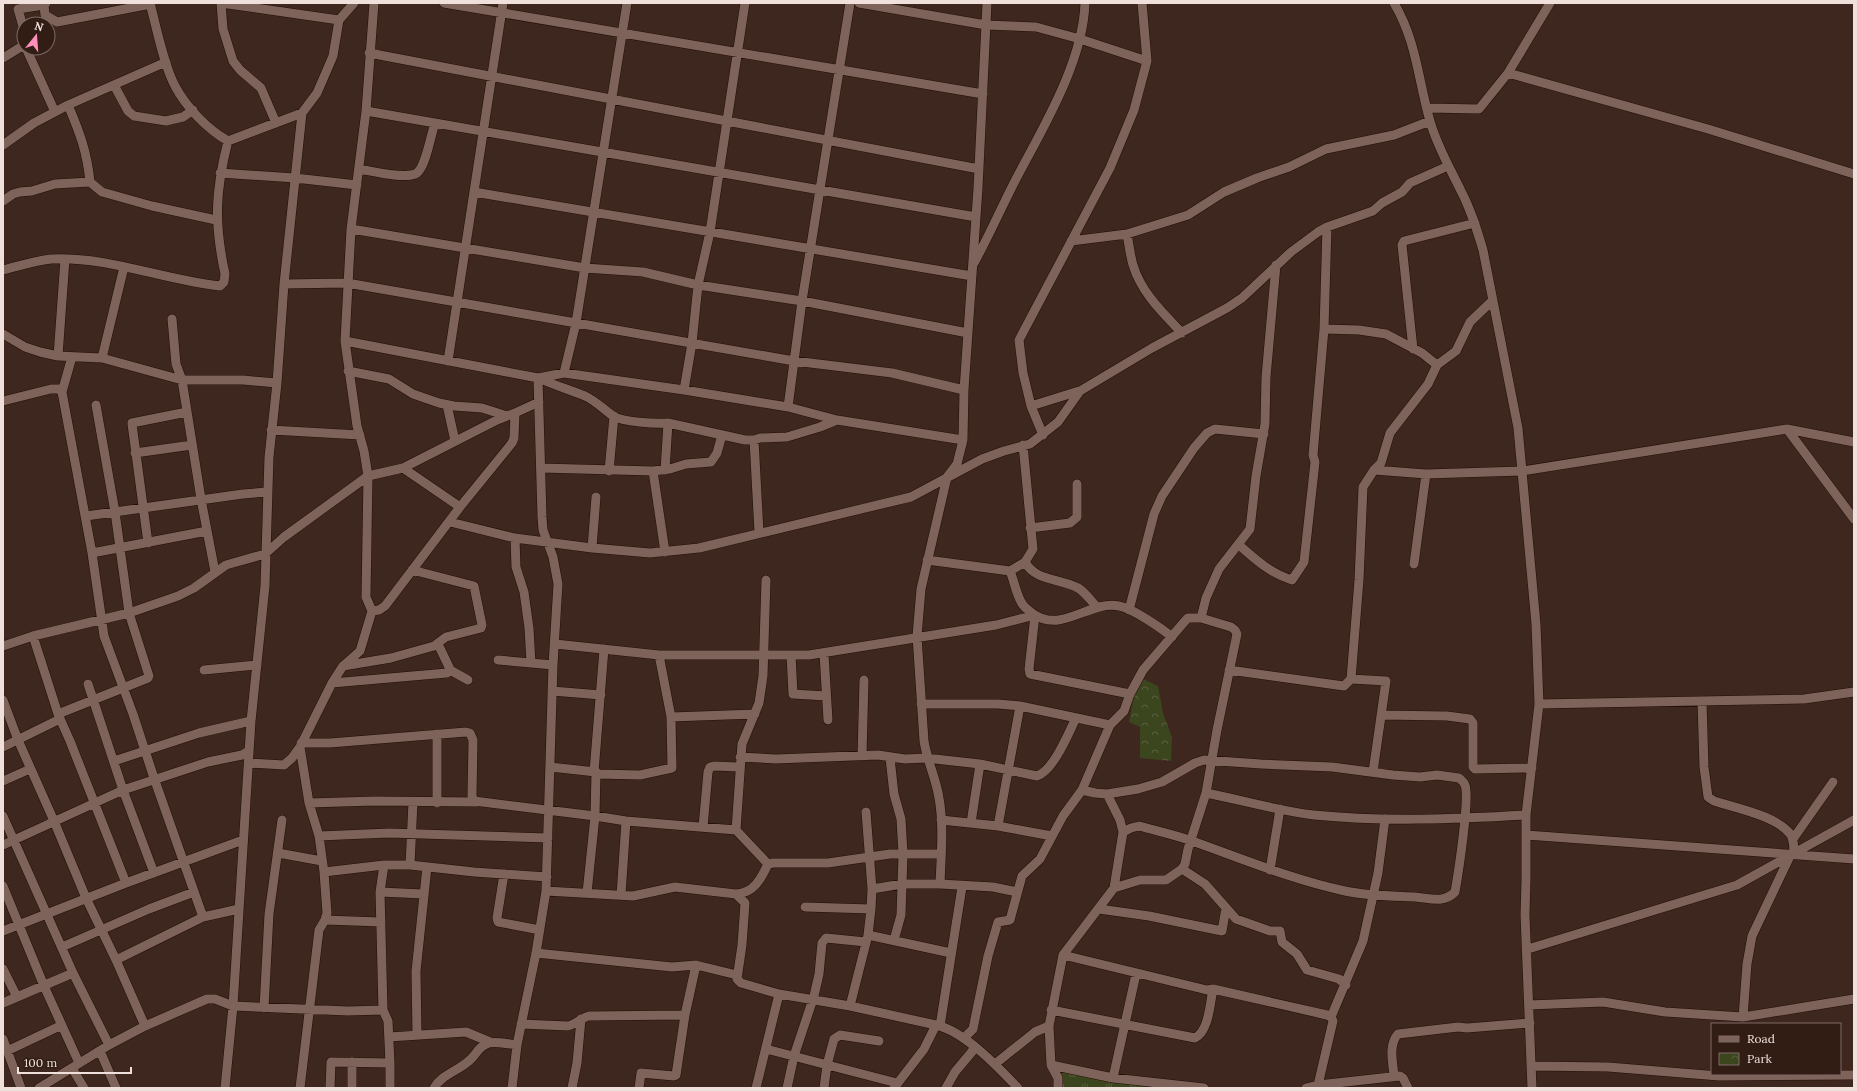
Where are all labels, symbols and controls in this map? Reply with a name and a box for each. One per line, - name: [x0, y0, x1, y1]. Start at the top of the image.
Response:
- north arrow: [16, 16, 56, 56]
- text: N: [33, 18, 46, 35]
- legend: [1711, 1023, 1841, 1075]
- text: Road: [1747, 1031, 1775, 1046]
- scale bar: [18, 1049, 131, 1075]
- text: Park: [1747, 1051, 1773, 1066]
- text: 100 m: [24, 1055, 57, 1070]

